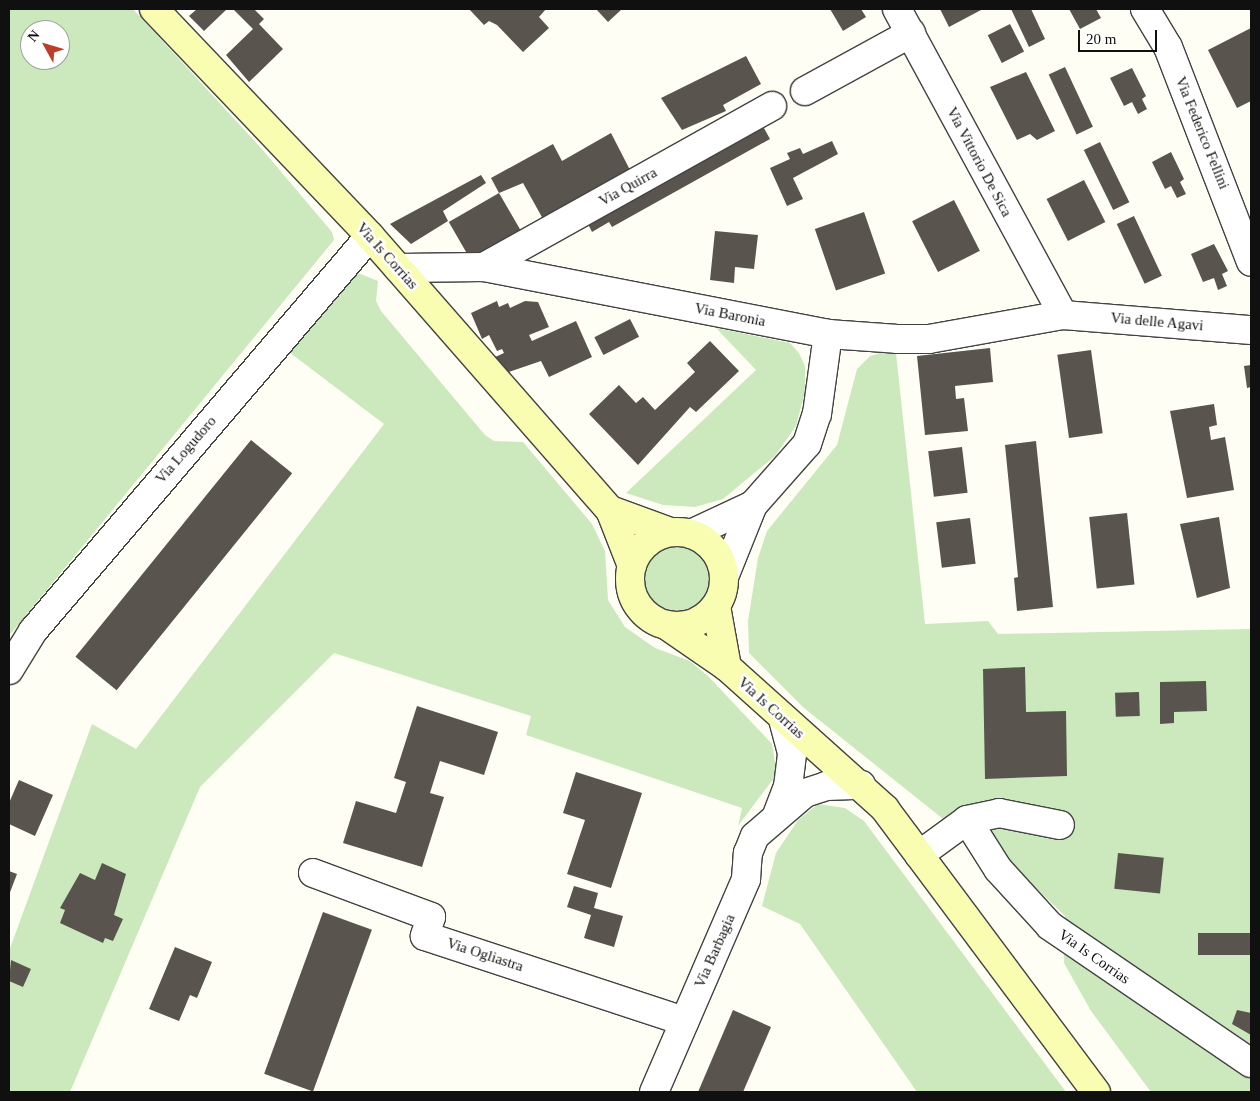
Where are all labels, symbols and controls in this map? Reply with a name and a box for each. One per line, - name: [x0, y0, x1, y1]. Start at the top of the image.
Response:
- north arrow: [20, 20, 70, 70]
- scale bar: [1080, 20, 1159, 52]
- text: N: [25, 27, 43, 45]
- text: 20 m: [1086, 31, 1116, 47]
- street label: Via Federico Fellini: [1171, 74, 1233, 192]
- street label: Via Vittorio De Sica: [942, 104, 1016, 220]
- street label: Via Quirra: [596, 164, 660, 210]
- street label: Via Is Corrias: [352, 219, 422, 293]
- street label: Via Baronia: [693, 299, 767, 331]
- street label: Via delle Agavi: [1109, 309, 1205, 335]
- street label: Via Logudoro: [152, 413, 220, 487]
- street label: Via Is Corrias: [734, 673, 808, 743]
- street label: Via Barbagia: [691, 911, 739, 991]
- street label: Via Is Corrias: [1055, 926, 1133, 988]
- street label: Via Ogliastra: [444, 934, 526, 976]

